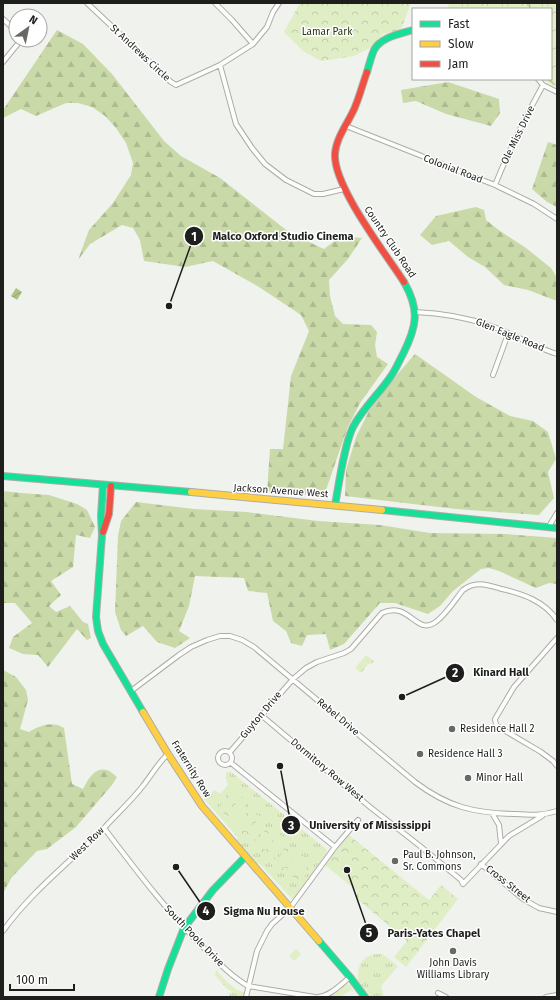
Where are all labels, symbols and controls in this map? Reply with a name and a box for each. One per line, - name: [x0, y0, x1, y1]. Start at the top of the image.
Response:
- north arrow: [8, 8, 48, 48]
- legend: [412, 8, 552, 80]
- text: N: [27, 13, 40, 27]
- text: Fast: [448, 17, 470, 31]
- street label: St Andrews Circle: [107, 22, 173, 84]
- park label: Lamar Park: [302, 26, 353, 38]
- text: Slow: [448, 37, 474, 51]
- text: Jam: [448, 57, 468, 71]
- street label: Ole Miss Drive: [499, 104, 537, 166]
- street label: Colonial Road: [422, 152, 484, 186]
- street label: Country Club Road: [362, 204, 418, 280]
- callout: Malco Oxford Studio Cinema: [184, 225, 361, 248]
- text: 1: [191, 230, 197, 244]
- text: Malco Oxford Studio Cinema: [212, 230, 354, 243]
- street label: Glen Eagle Road: [474, 316, 546, 354]
- street label: Jackson Avenue West: [233, 482, 329, 500]
- callout: Kinard Hall: [445, 661, 536, 684]
- text: 2: [452, 666, 458, 680]
- text: Kinard Hall: [473, 666, 529, 679]
- street label: Guyton Drive: [238, 689, 284, 741]
- street label: Rebel Drive: [314, 696, 362, 738]
- place label: Residence Hall 2: [460, 723, 534, 735]
- marker: Residence Hall 2: [447, 724, 457, 734]
- street label: Dormitory Row West: [288, 736, 366, 804]
- street label: Fraternity Row: [169, 738, 213, 800]
- place label: Residence Hall 3: [428, 748, 502, 760]
- marker: Residence Hall 3: [415, 749, 425, 759]
- place label: Minor Hall: [476, 772, 523, 784]
- marker: Minor Hall: [463, 773, 473, 783]
- callout: University of Mississippi: [281, 814, 438, 837]
- text: 3: [287, 819, 294, 833]
- text: University of Mississippi: [309, 819, 431, 832]
- street label: West Row: [67, 825, 107, 863]
- place label: Paul B. Johnson, Sr. Commons: [403, 849, 476, 873]
- marker: Paul B. Johnson, Sr. Commons: [390, 856, 400, 866]
- street label: Cross Street: [483, 863, 533, 906]
- callout: Sigma Nu House: [196, 900, 313, 923]
- street label: South Poole Drive: [162, 903, 226, 969]
- text: 4: [203, 904, 210, 918]
- text: Sigma Nu House: [223, 905, 305, 918]
- callout: Paris-Yates Chapel: [359, 921, 488, 944]
- text: 5: [366, 926, 373, 940]
- text: Paris-Yates Chapel: [388, 927, 481, 940]
- marker: John Davis Williams Library: [448, 946, 458, 956]
- place label: John Davis Williams Library: [417, 957, 489, 981]
- scale bar: [10, 966, 74, 992]
- text: 100 m: [16, 973, 48, 987]

